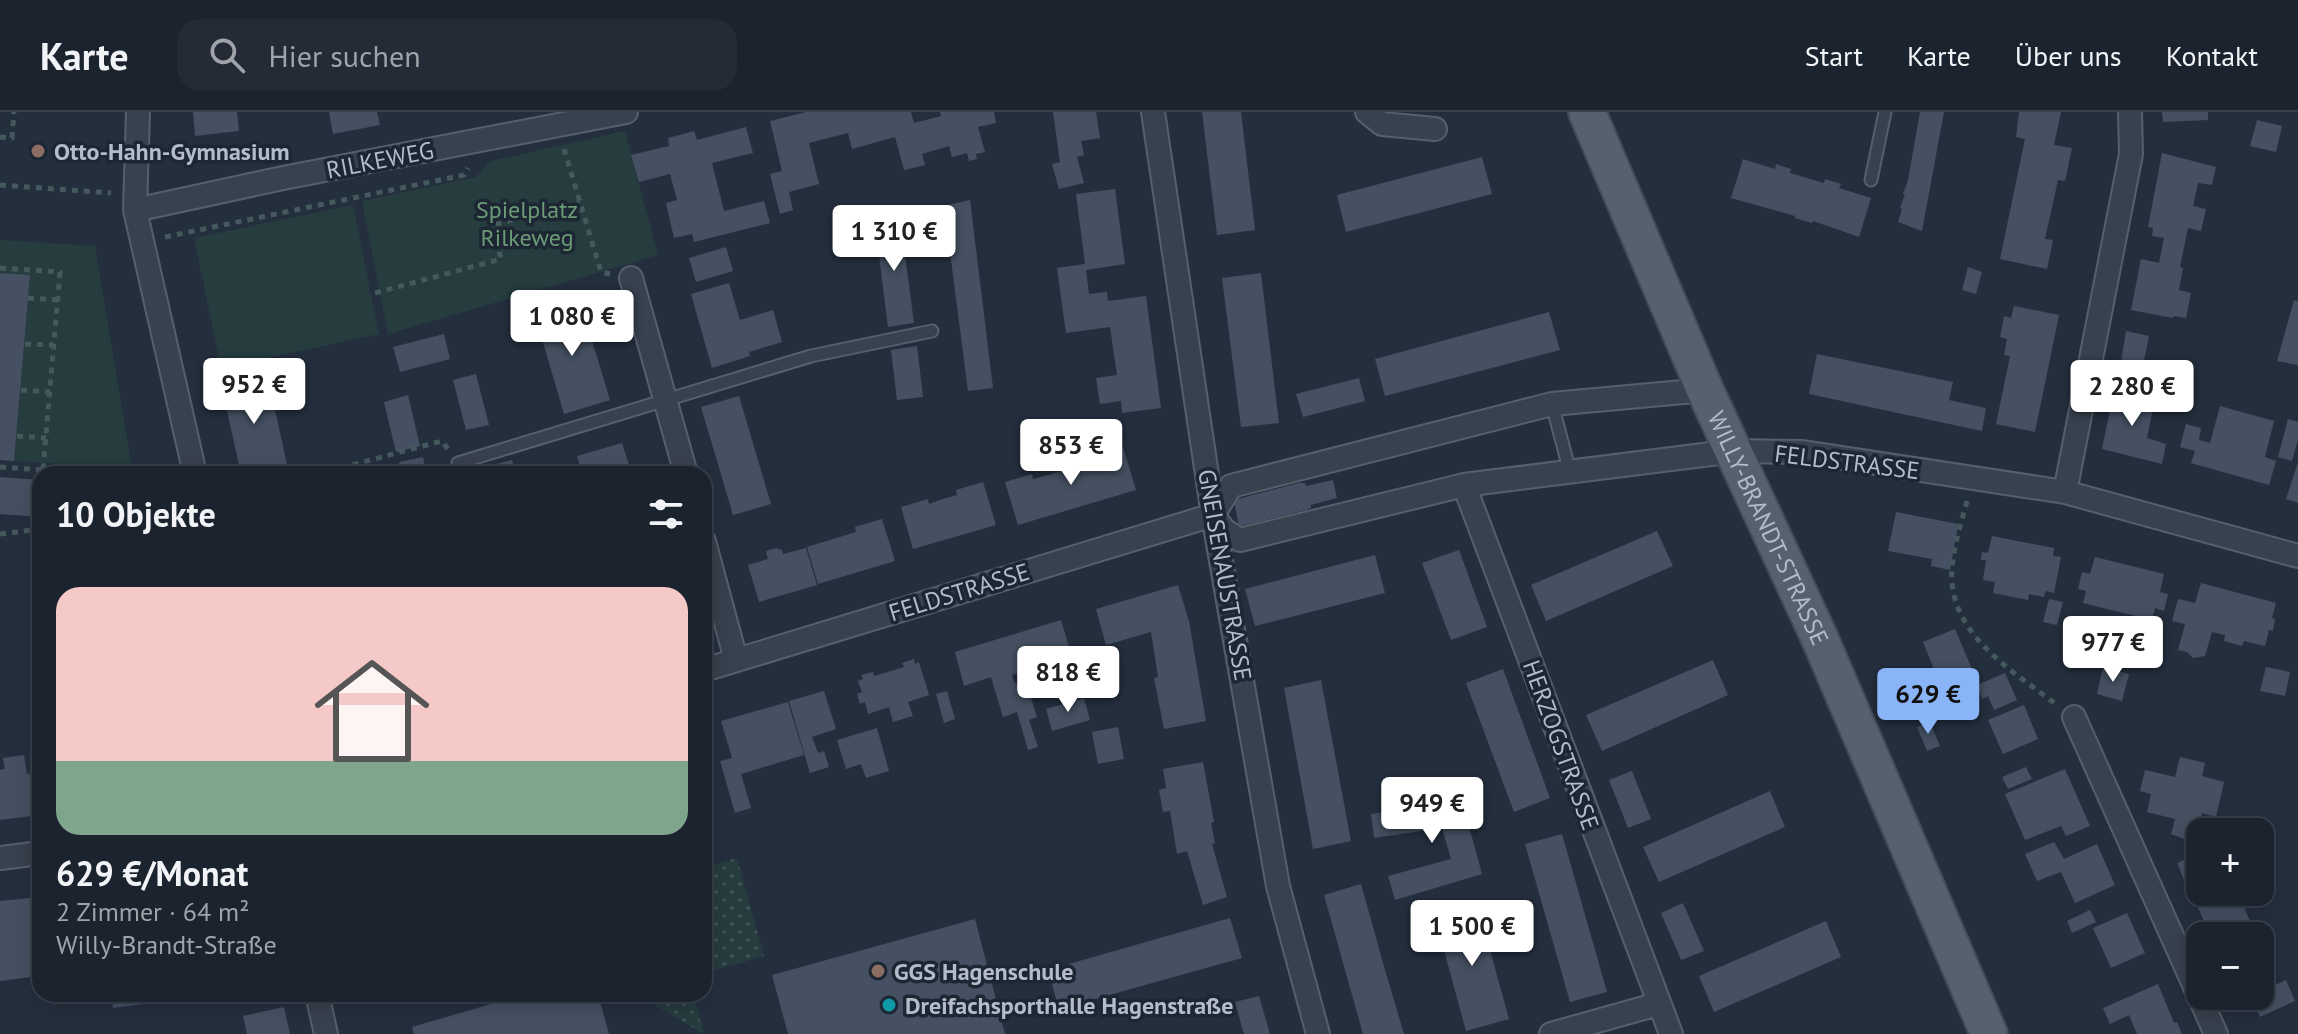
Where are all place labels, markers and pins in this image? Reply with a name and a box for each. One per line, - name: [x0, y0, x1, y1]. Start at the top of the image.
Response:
- place label: Otto-Hahn-Gymnasium: [54, 136, 290, 167]
- marker: Otto-Hahn-Gymnasium: [29, 142, 47, 160]
- pin: 1 310 €: [820, 205, 968, 273]
- pin: 1 080 €: [498, 290, 646, 358]
- pin: 952 €: [198, 358, 310, 426]
- pin: 2 280 €: [2058, 360, 2206, 428]
- pin: 853 €: [1015, 419, 1127, 487]
- pin: 977 €: [2057, 616, 2169, 684]
- pin: 818 €: [1012, 646, 1124, 714]
- pin: 629 €: [1872, 668, 1984, 736]
- pin: 949 €: [1376, 777, 1488, 845]
- pin: 1 500 €: [1398, 900, 1546, 968]
- place label: GGS Hagenschule: [894, 956, 1073, 987]
- marker: GGS Hagenschule: [869, 962, 887, 980]
- place label: Dreifachsporthalle Hagenstraße: [905, 990, 1233, 1021]
- marker: Dreifachsporthalle Hagenstraße: [880, 996, 898, 1014]

